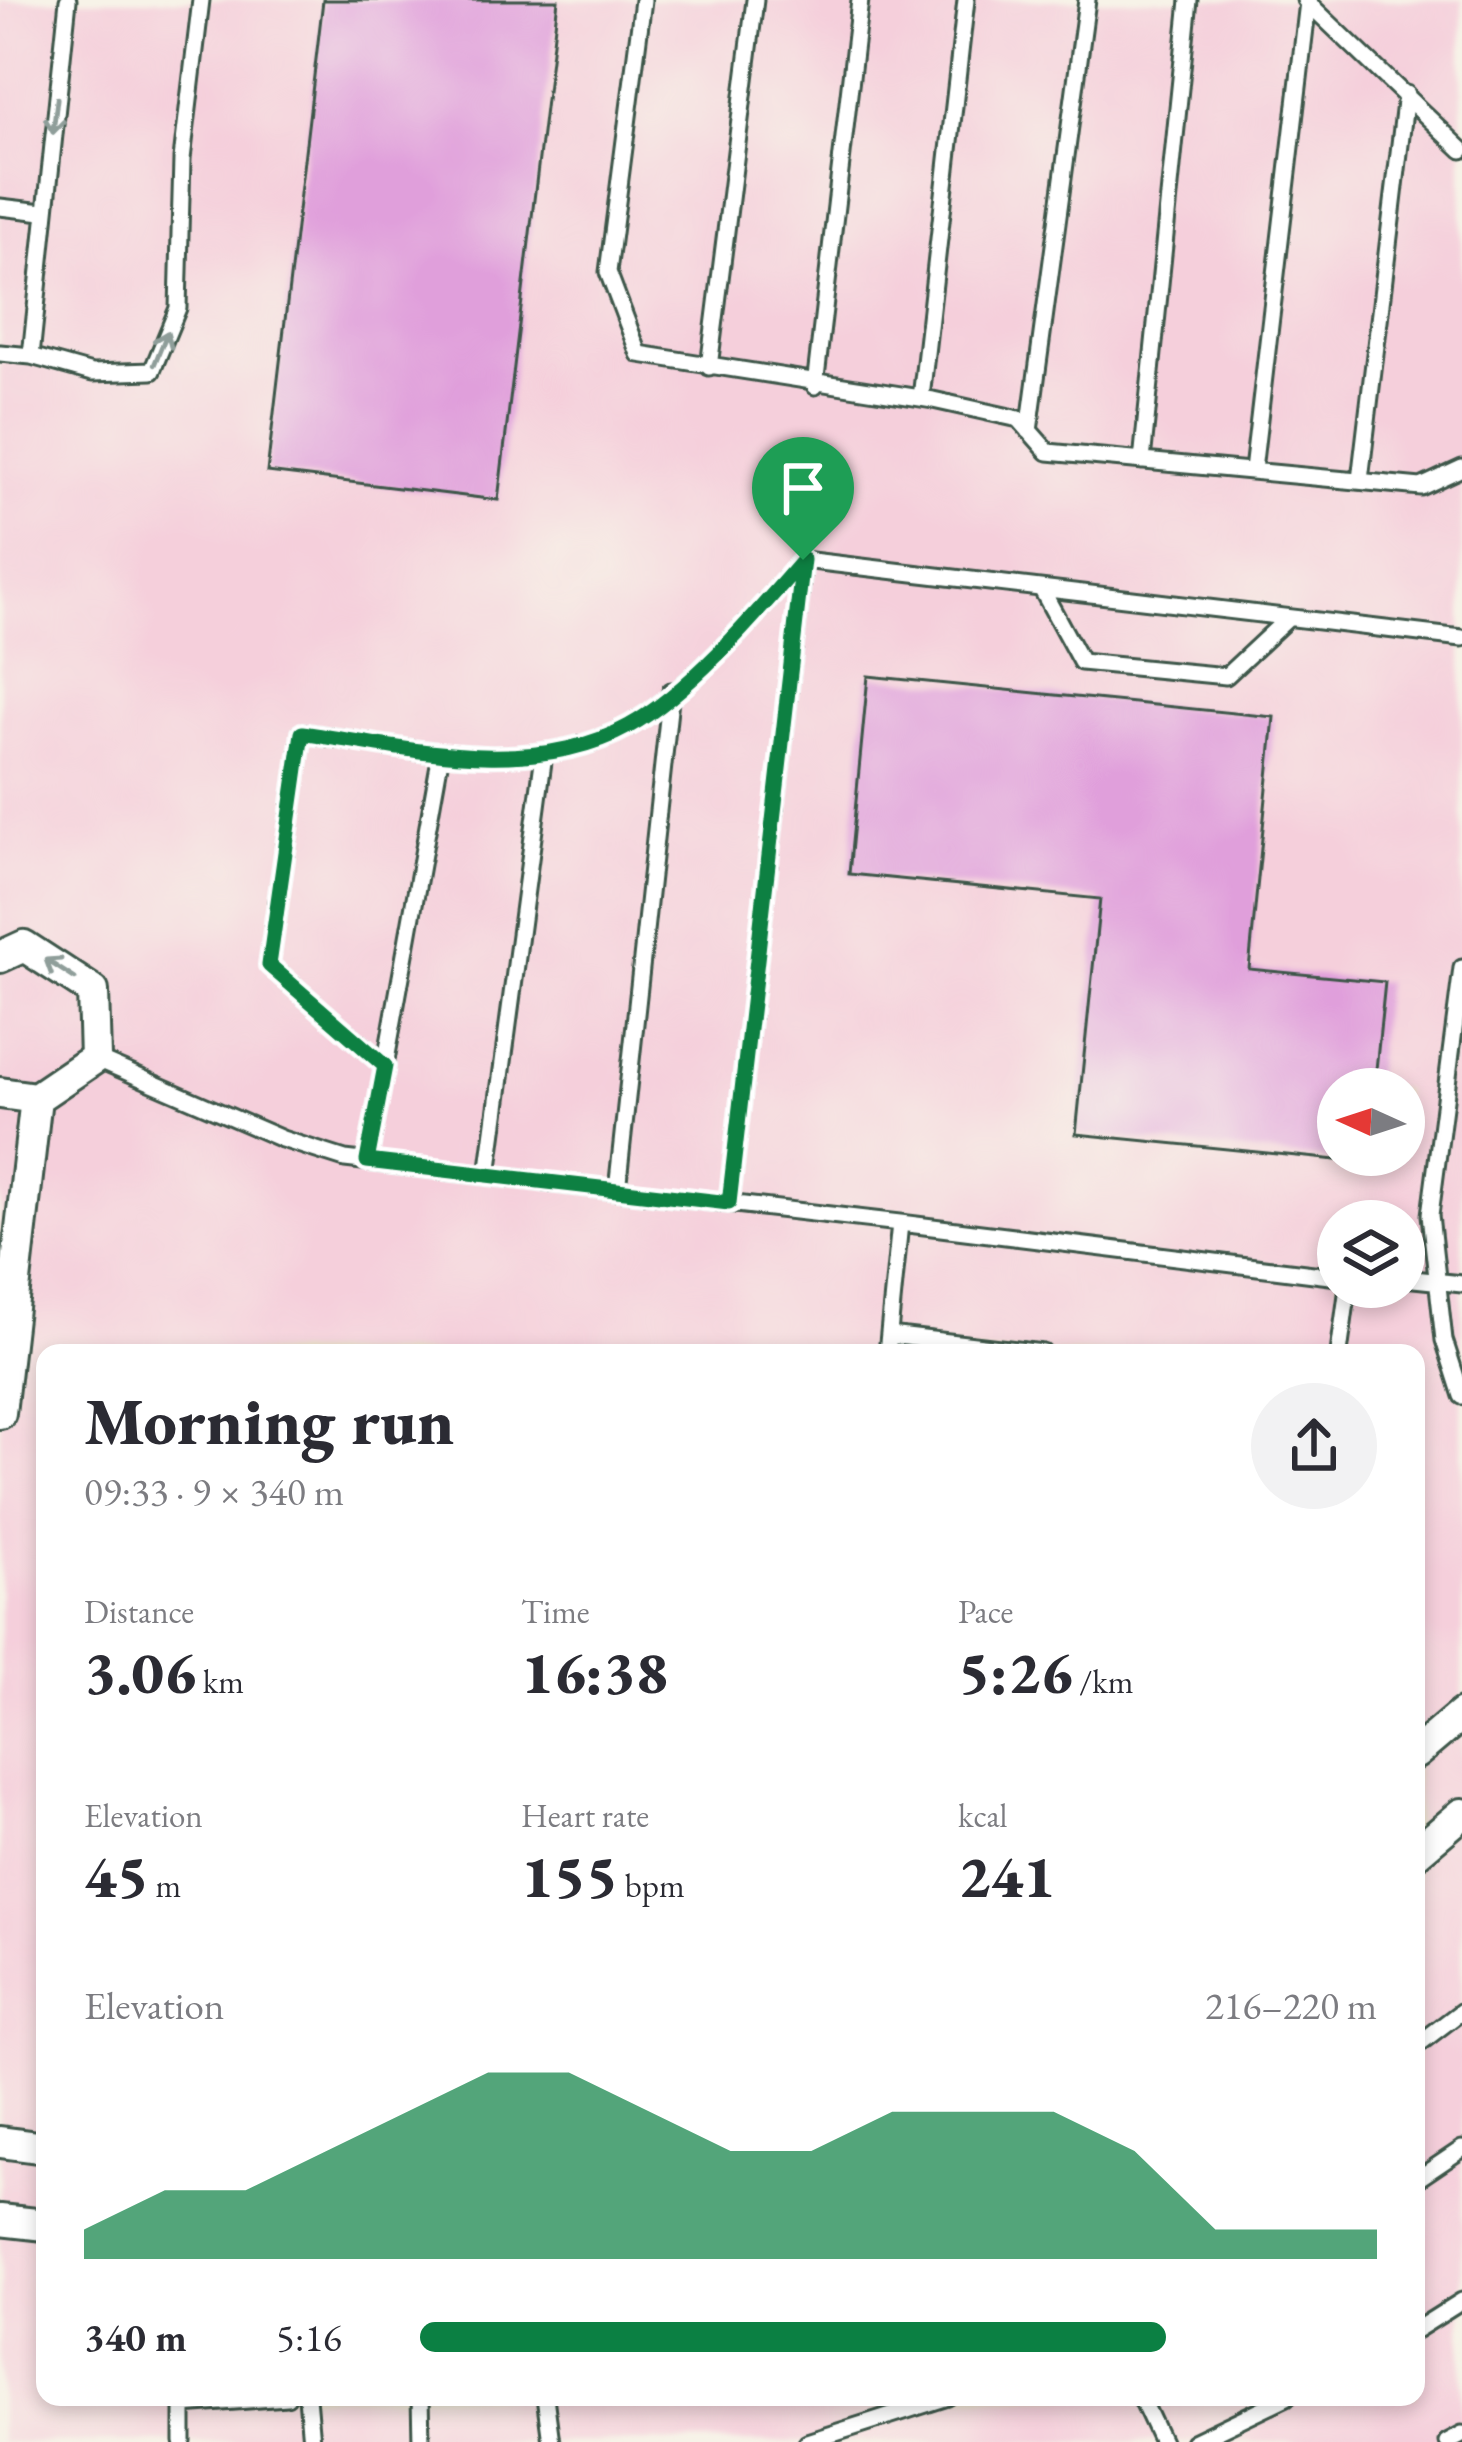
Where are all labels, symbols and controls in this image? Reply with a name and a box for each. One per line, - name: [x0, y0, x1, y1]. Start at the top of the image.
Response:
- one-way arrow: [43, 96, 65, 135]
- one-way arrow: [152, 331, 174, 368]
- pin: [752, 437, 854, 560]
- icon: arrive: [770, 455, 836, 521]
- one-way arrow: [44, 957, 78, 982]
- north arrow: [1317, 1068, 1425, 1176]
- map controls: [1317, 1068, 1425, 1308]
- button: layers: [1317, 1200, 1425, 1308]
- text: Morning run: [84, 1378, 454, 1464]
- button: share: [1251, 1383, 1377, 1509]
- text: 09:33 · 9 × 340 m: [84, 1466, 344, 1517]
- text: Distance: [84, 1590, 194, 1633]
- text: Time: [521, 1590, 590, 1633]
- text: Pace: [958, 1590, 1013, 1633]
- text: 3.06: [84, 1633, 196, 1711]
- text: 16:38: [521, 1633, 668, 1711]
- text: 5:26: [958, 1633, 1073, 1711]
- text: km: [196, 1660, 244, 1703]
- text: /km: [1073, 1660, 1133, 1703]
- text: Elevation: [84, 1794, 203, 1837]
- text: Heart rate: [521, 1794, 649, 1837]
- text: kcal: [958, 1794, 1008, 1837]
- text: 45: [84, 1837, 149, 1915]
- text: 155: [521, 1837, 618, 1915]
- text: 241: [958, 1837, 1055, 1915]
- text: m: [149, 1864, 181, 1907]
- text: bpm: [618, 1864, 685, 1907]
- text: Elevation: [84, 1980, 224, 2031]
- text: 216–220 m: [1205, 1980, 1377, 2031]
- text: 340 m: [84, 2312, 187, 2363]
- text: 5:16: [276, 2312, 342, 2363]

